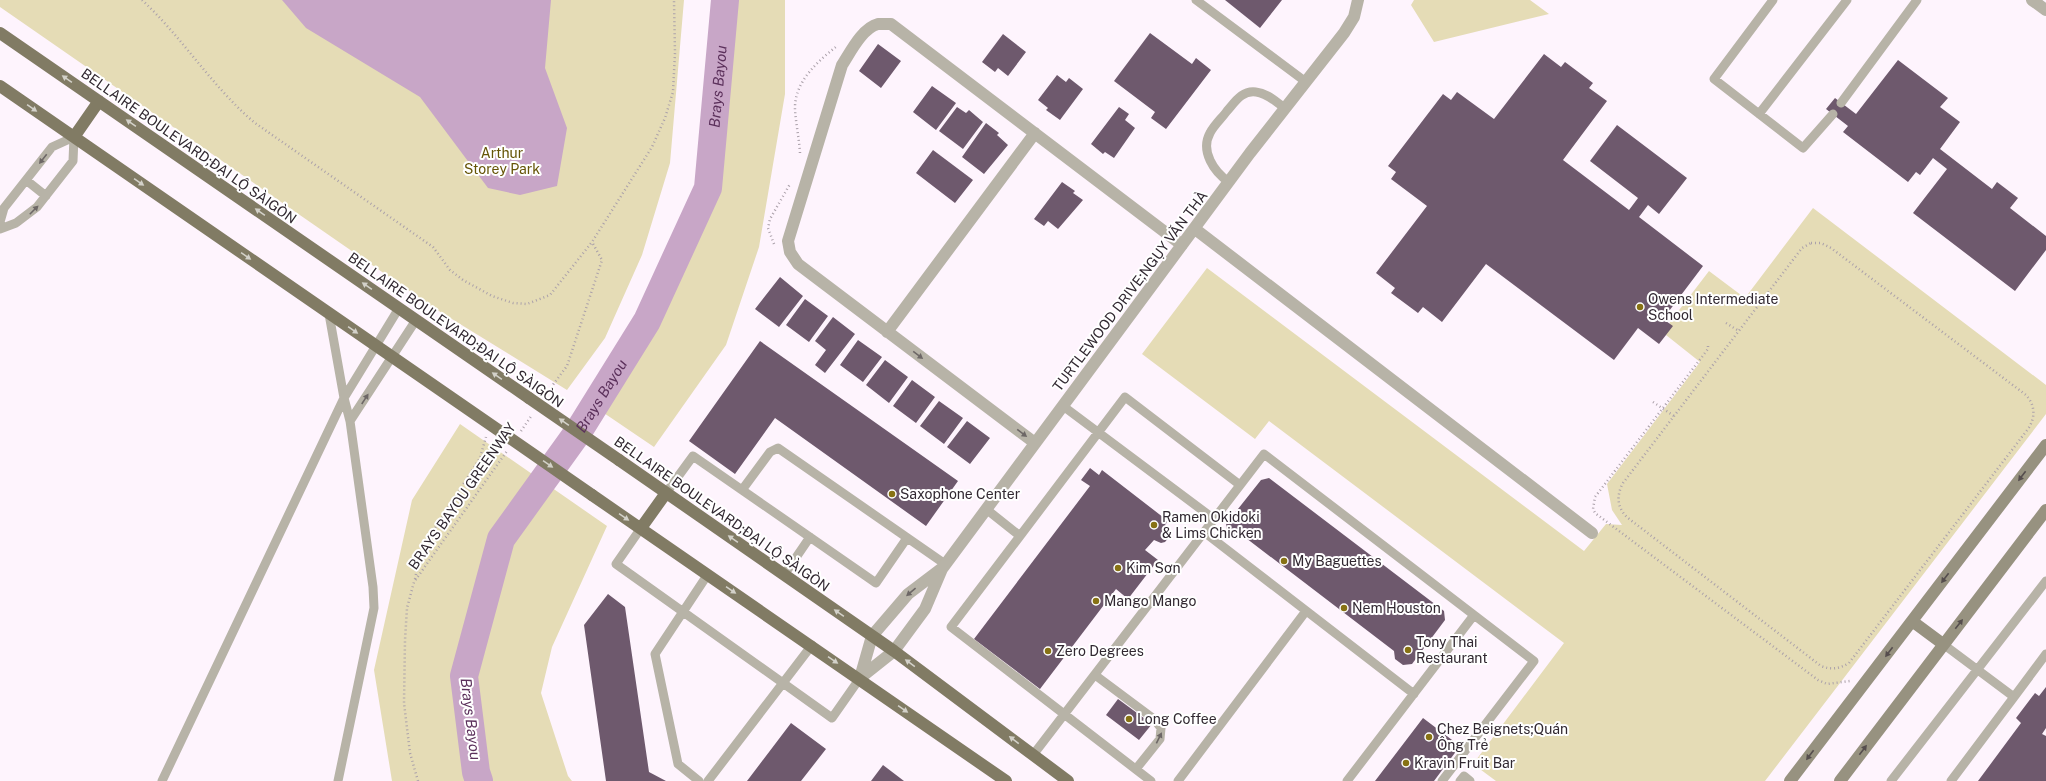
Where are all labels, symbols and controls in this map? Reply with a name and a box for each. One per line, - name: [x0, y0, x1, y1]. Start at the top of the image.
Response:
- water label: Brays Bayou: [705, 44, 729, 128]
- street label: BELLAIRE BOULEVARD;ĐẠI LỘ SÀIGÒN: [78, 64, 301, 227]
- one-way arrow: [62, 75, 72, 83]
- one-way arrow: [27, 104, 37, 112]
- one-way arrow: [125, 119, 136, 127]
- park label: Arthur Storey Park: [464, 145, 540, 177]
- one-way arrow: [38, 154, 47, 165]
- one-way arrow: [134, 178, 144, 186]
- street label: TURTLEWOOD DRIVE;NGỤY VĂN THÀ: [1049, 187, 1211, 394]
- one-way arrow: [29, 205, 39, 215]
- one-way arrow: [255, 208, 265, 216]
- street label: BELLAIRE BOULEVARD;ĐẠI LỘ SÀIGÒN: [345, 248, 568, 411]
- one-way arrow: [241, 252, 251, 260]
- one-way arrow: [361, 282, 372, 290]
- place label: Owens Intermediate School: [1648, 291, 1778, 323]
- marker: Owens Intermediate School: [1635, 302, 1645, 312]
- one-way arrow: [347, 326, 358, 334]
- one-way arrow: [913, 351, 924, 359]
- water label: Brays Bayou: [572, 356, 630, 435]
- one-way arrow: [491, 372, 502, 380]
- one-way arrow: [361, 394, 369, 404]
- one-way arrow: [558, 418, 569, 426]
- street label: BRAYS BAYOU GREENWAY: [405, 419, 519, 572]
- one-way arrow: [1017, 429, 1027, 437]
- street label: BELLAIRE BOULEVARD;ĐẠI LỘ SÀIGÒN: [611, 432, 834, 595]
- one-way arrow: [542, 460, 553, 468]
- one-way arrow: [2018, 471, 2027, 482]
- place label: Saxophone Center: [900, 486, 1020, 502]
- marker: Saxophone Center: [887, 489, 897, 499]
- place label: Ramen Okidoki & Lims Chicken: [1162, 509, 1262, 541]
- one-way arrow: [619, 513, 629, 521]
- marker: Ramen Okidoki & Lims Chicken: [1149, 520, 1159, 530]
- one-way arrow: [727, 535, 738, 543]
- place label: My Baguettes: [1292, 553, 1382, 569]
- marker: My Baguettes: [1279, 556, 1289, 566]
- place label: Kim Sơn: [1126, 560, 1181, 576]
- marker: Kim Sơn: [1113, 563, 1123, 573]
- one-way arrow: [1941, 572, 1949, 583]
- one-way arrow: [726, 586, 736, 594]
- one-way arrow: [905, 588, 916, 597]
- place label: Mango Mango: [1104, 593, 1197, 609]
- marker: Mango Mango: [1091, 596, 1101, 606]
- place label: Nem Houston: [1352, 600, 1441, 616]
- marker: Nem Houston: [1339, 603, 1349, 613]
- one-way arrow: [834, 610, 845, 617]
- one-way arrow: [1954, 619, 1962, 629]
- place label: Tony Thai Restaurant: [1416, 634, 1488, 666]
- place label: Zero Degrees: [1056, 643, 1144, 659]
- marker: Tony Thai Restaurant: [1403, 645, 1413, 655]
- marker: Zero Degrees: [1043, 646, 1053, 656]
- one-way arrow: [1885, 647, 1893, 657]
- one-way arrow: [828, 656, 838, 664]
- one-way arrow: [904, 659, 915, 667]
- water label: Brays Bayou: [458, 677, 484, 761]
- one-way arrow: [898, 705, 908, 713]
- place label: Long Coffee: [1137, 711, 1217, 727]
- marker: Long Coffee: [1124, 714, 1134, 724]
- place label: Chez Beignets;Quán Ông Trẻ: [1437, 721, 1568, 753]
- one-way arrow: [1156, 732, 1162, 744]
- marker: Chez Beignets;Quán Ông Trẻ: [1424, 732, 1434, 742]
- one-way arrow: [1009, 736, 1020, 745]
- one-way arrow: [1859, 744, 1867, 755]
- one-way arrow: [1805, 750, 1814, 761]
- place label: Kravin Fruit Bar: [1414, 755, 1515, 771]
- marker: Kravin Fruit Bar: [1401, 758, 1411, 768]

